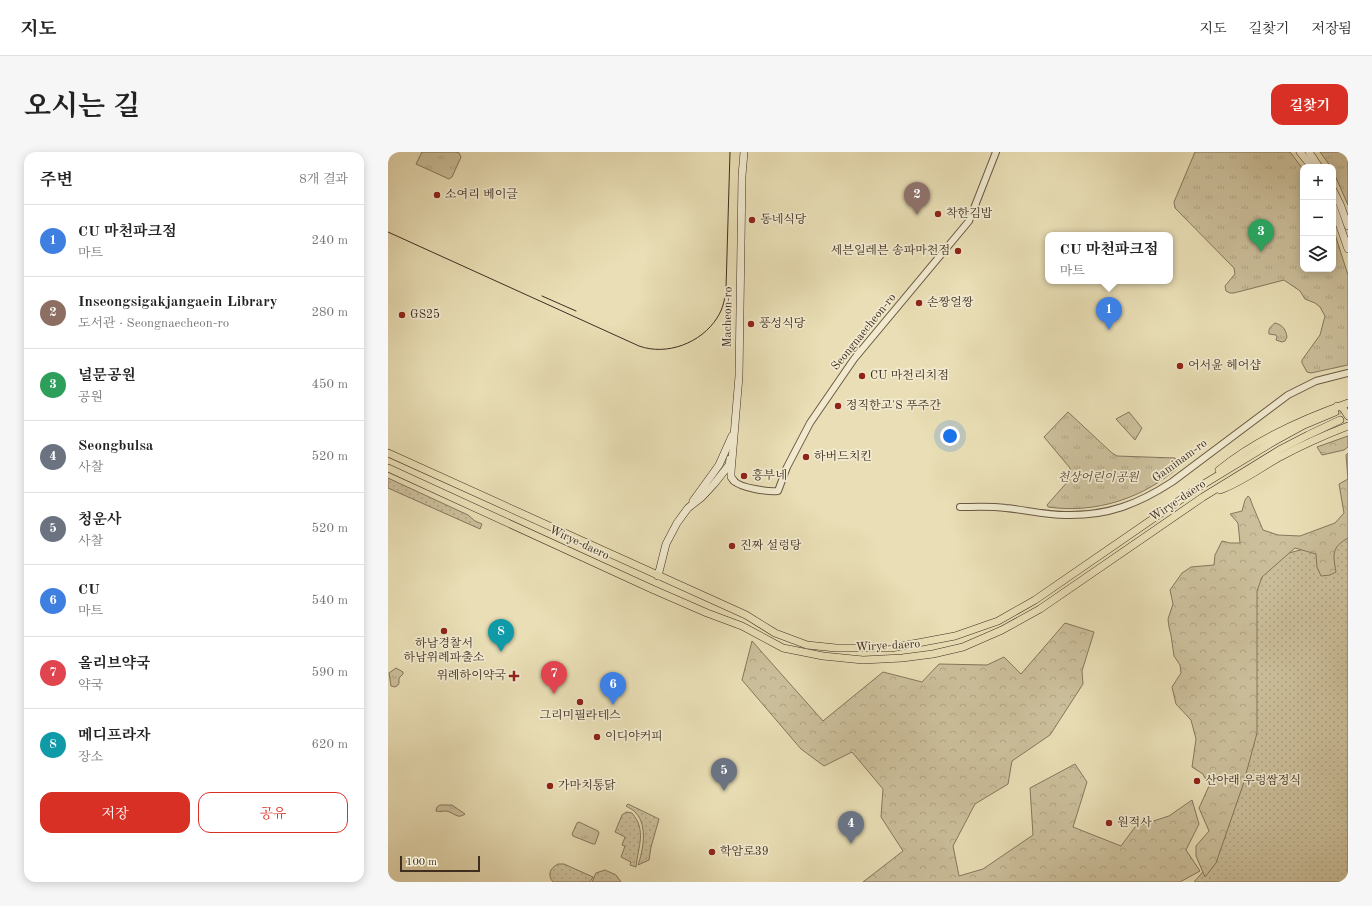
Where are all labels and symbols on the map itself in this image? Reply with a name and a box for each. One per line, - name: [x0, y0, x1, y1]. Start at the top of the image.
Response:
- pin: 2: [904, 182, 930, 215]
- place label: 소여리 베이글: [445, 188, 518, 201]
- marker: 소여리 베이글: [432, 190, 442, 200]
- place label: 착한김밥: [946, 207, 993, 220]
- marker: 착한김밥: [933, 209, 943, 219]
- place label: 동네식당: [760, 213, 807, 226]
- marker: 동네식당: [747, 215, 757, 225]
- pin: 3: [1248, 219, 1274, 252]
- place label: 세븐일레븐 송파마천점: [831, 243, 950, 257]
- marker: 세븐일레븐 송파마천점: [953, 246, 963, 256]
- street label: Macheon-ro: [721, 286, 735, 348]
- street label: Seongnaecheon-ro: [829, 291, 899, 373]
- place label: 손짱얼짱: [927, 296, 974, 309]
- pin: 1: [1096, 297, 1122, 330]
- marker: 손짱얼짱: [914, 298, 924, 308]
- place label: GS25: [410, 308, 440, 321]
- marker: GS25: [397, 310, 407, 320]
- place label: 풍성식당: [759, 316, 806, 330]
- marker: 풍성식당: [746, 319, 756, 329]
- place label: 어서윤 헤어샵: [1188, 359, 1261, 372]
- marker: 어서윤 헤어샵: [1175, 361, 1185, 371]
- place label: CU 마천리치점: [870, 369, 949, 382]
- marker: CU 마천리치점: [857, 371, 867, 381]
- place label: 정직한고'S 푸주간: [846, 399, 941, 412]
- marker: 정직한고'S 푸주간: [833, 401, 843, 411]
- your location: [940, 426, 960, 446]
- street label: Gaminam-ro: [1150, 437, 1210, 485]
- place label: 하버드치킨: [814, 450, 872, 463]
- marker: 하버드치킨: [801, 452, 811, 462]
- place label: 흥부네: [752, 468, 787, 482]
- park label: 천상어린이공원: [1057, 470, 1140, 484]
- marker: 흥부네: [739, 471, 749, 481]
- street label: Wirye-daero: [1148, 478, 1208, 524]
- street label: Wirye-daero: [547, 524, 611, 562]
- place label: 진짜 설렁탕: [740, 539, 802, 552]
- marker: 진짜 설렁탕: [727, 541, 737, 551]
- pin: 8: [488, 619, 514, 652]
- marker: 하남경찰서 하남위례파출소: [439, 626, 449, 636]
- place label: 하남경찰서 하남위례파출소: [403, 637, 485, 664]
- street label: Wirye-daero: [855, 638, 921, 654]
- pin: 7: [541, 661, 567, 694]
- place label: 위례하이약국: [436, 669, 506, 682]
- marker: 위례하이약국: [509, 671, 519, 681]
- pin: 6: [600, 672, 626, 705]
- marker: 그리미필라테스: [575, 697, 585, 707]
- place label: 그리미필라테스: [539, 709, 621, 722]
- place label: 이디야커피: [605, 730, 663, 743]
- marker: 이디야커피: [592, 732, 602, 742]
- pin: 5: [711, 758, 737, 791]
- place label: 산아래 우렁쌈정식: [1205, 774, 1301, 787]
- marker: 산아래 우렁쌈정식: [1192, 776, 1202, 786]
- place label: 가마치통닭: [558, 779, 616, 792]
- marker: 가마치통닭: [545, 781, 555, 791]
- pin: 4: [838, 811, 864, 844]
- place label: 원적사: [1117, 816, 1152, 829]
- marker: 원적사: [1104, 818, 1114, 828]
- place label: 학암로39: [720, 845, 769, 858]
- marker: 학암로39: [707, 847, 717, 857]
- scale bar: [400, 854, 480, 873]

